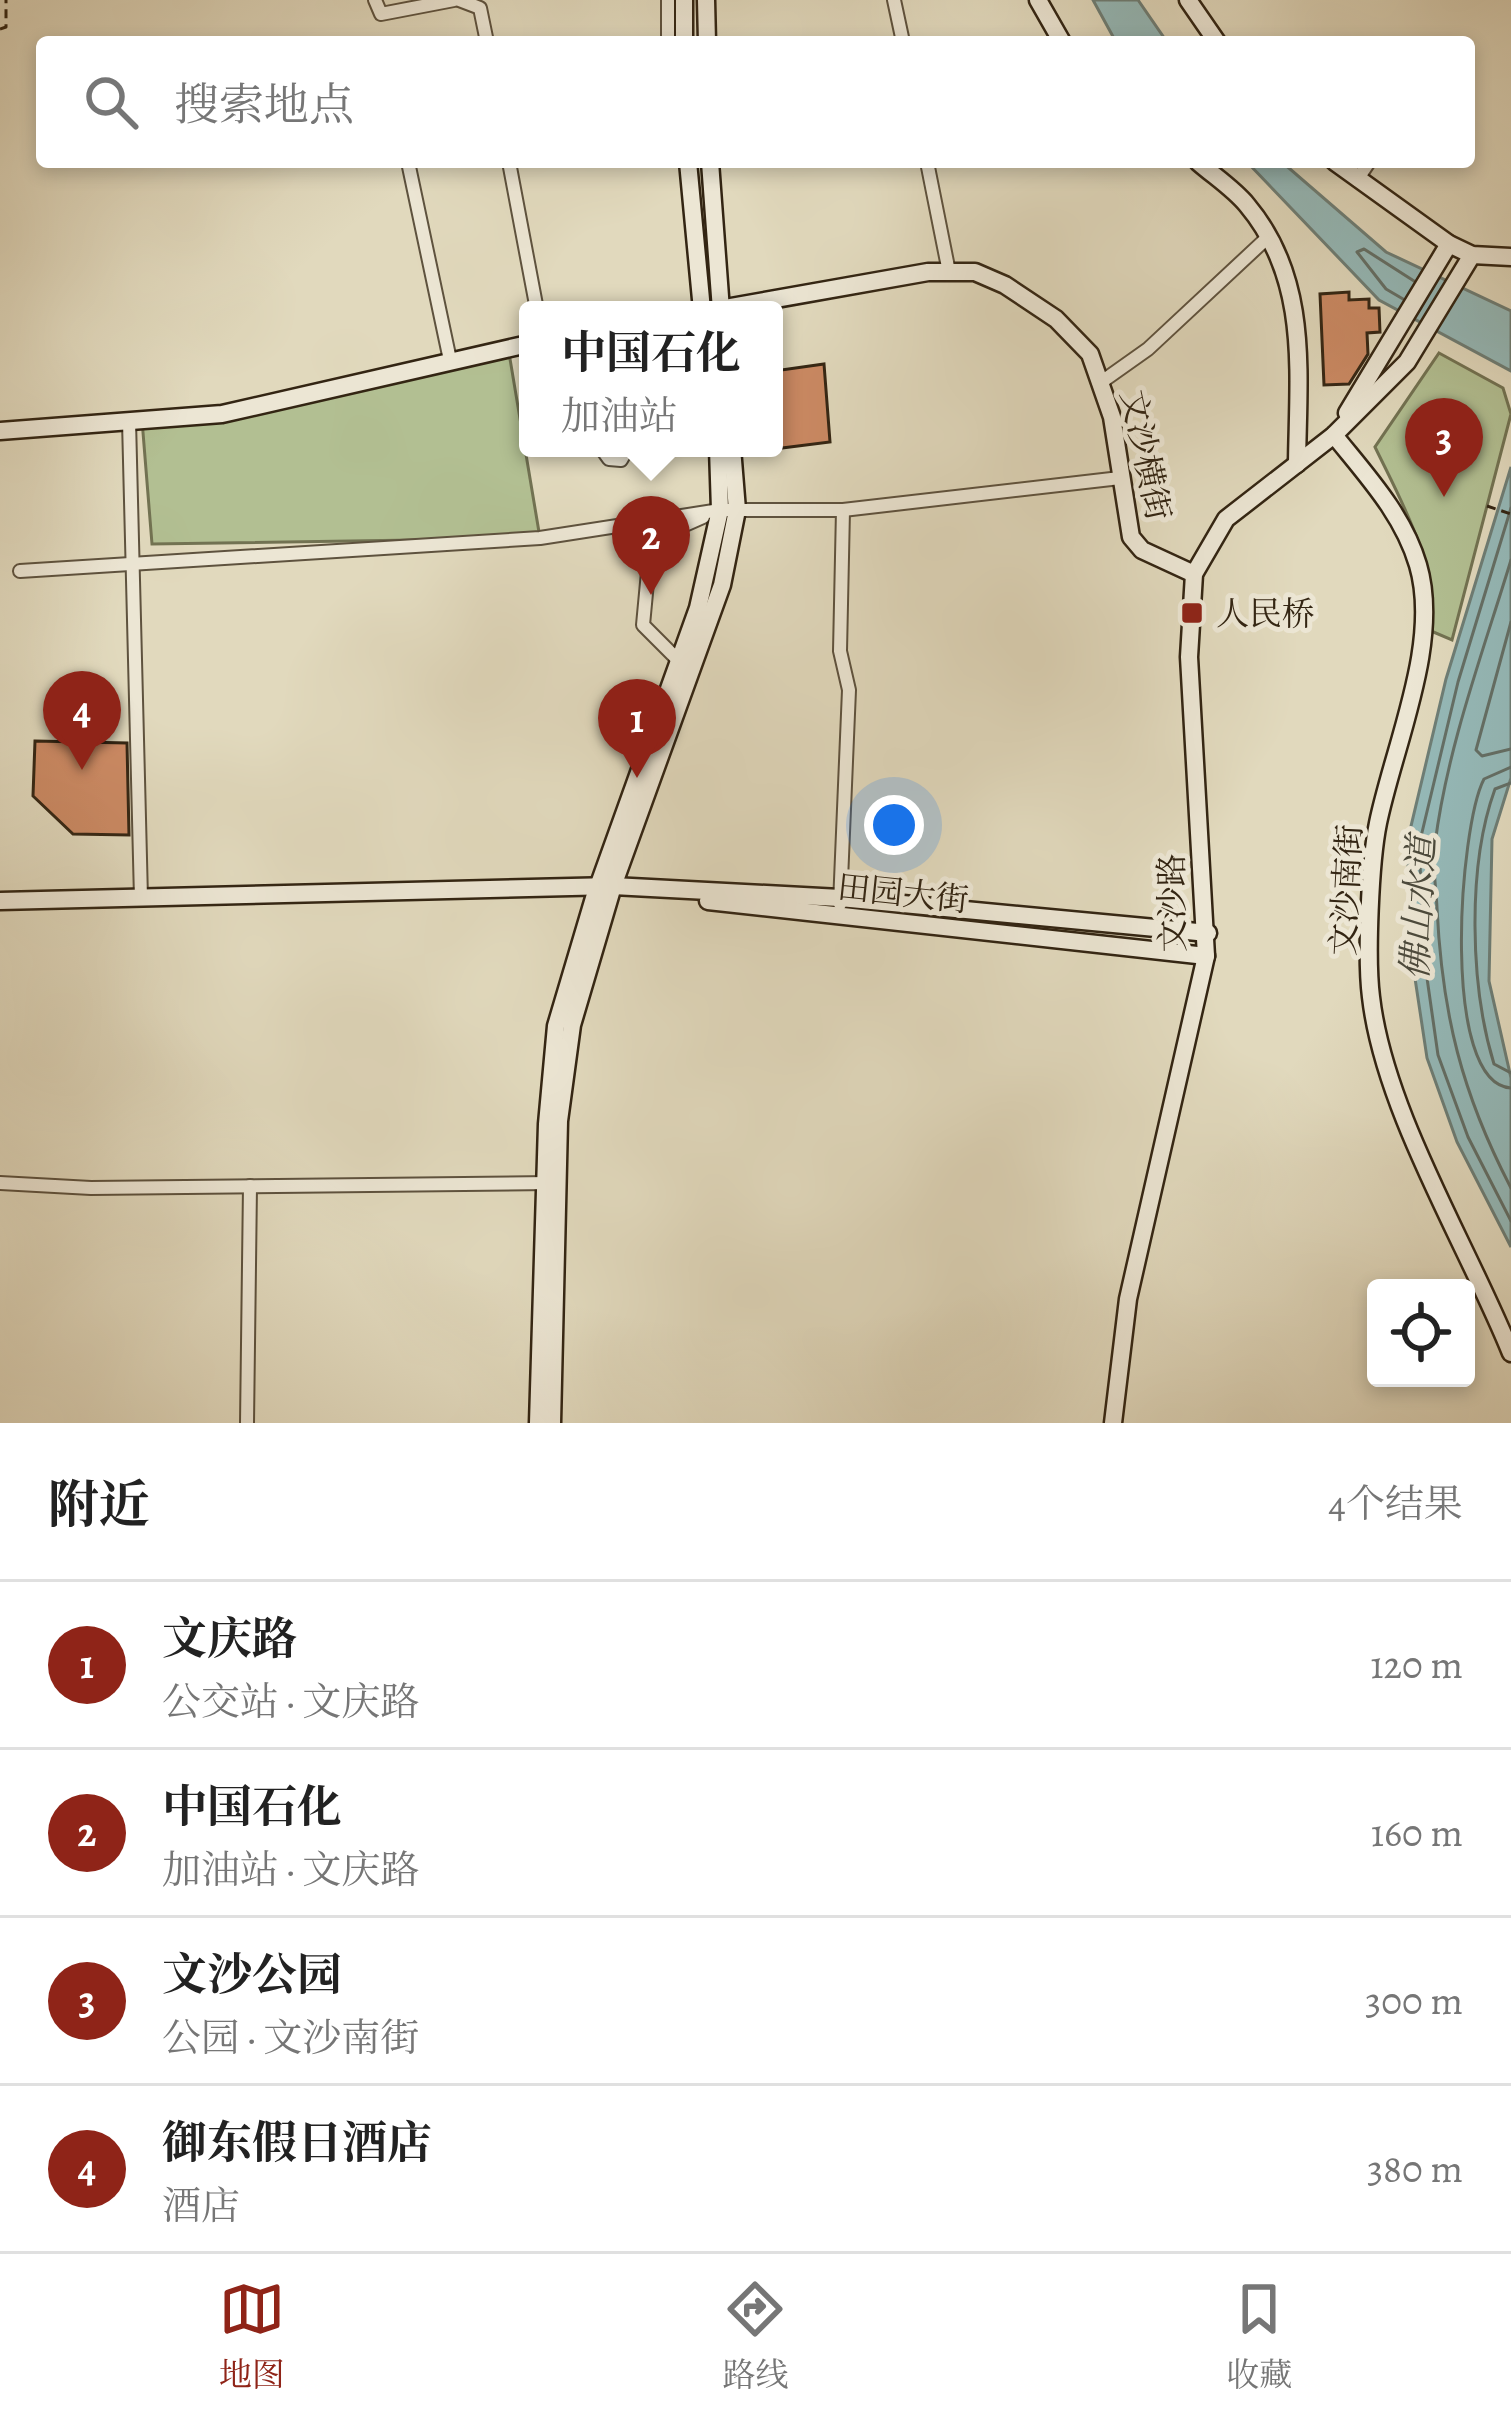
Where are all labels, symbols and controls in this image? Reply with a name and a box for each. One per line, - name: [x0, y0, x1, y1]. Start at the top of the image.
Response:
- search box: [36, 36, 1475, 168]
- icon: search: [78, 69, 144, 135]
- text: 搜索地点: [174, 74, 354, 136]
- popup: [519, 301, 783, 457]
- text: 中国石化: [561, 322, 741, 384]
- street label: 文沙横街: [1110, 386, 1182, 524]
- text: 加油站: [561, 389, 678, 442]
- pin: 3: [1405, 398, 1483, 497]
- pin: 2: [612, 496, 690, 595]
- place label: 人民桥: [1216, 591, 1315, 636]
- marker: 人民桥: [1179, 600, 1205, 626]
- pin: 4: [43, 671, 121, 770]
- pin: 1: [598, 679, 676, 778]
- your location: [864, 795, 924, 855]
- street label: 文沙南街: [1320, 823, 1372, 957]
- water label: 佛山水道: [1390, 830, 1446, 981]
- street label: 文沙路: [1149, 853, 1195, 953]
- street label: 田园大街: [835, 864, 971, 922]
- map controls: [1367, 1279, 1475, 1387]
- button: locate: [1367, 1279, 1475, 1387]
- text: 附近: [48, 1470, 150, 1540]
- text: 4个结果: [1328, 1477, 1463, 1530]
- text: 文庆路: [162, 1608, 297, 1670]
- text: 1: [80, 1638, 94, 1691]
- text: 120 m: [1370, 1638, 1463, 1691]
- text: 公交站 · 文庆路: [162, 1675, 419, 1728]
- text: 中国石化: [162, 1776, 342, 1838]
- text: 2: [78, 1806, 96, 1859]
- text: 160 m: [1371, 1806, 1463, 1859]
- text: 加油站 · 文庆路: [162, 1843, 419, 1896]
- text: 文沙公园: [162, 1944, 342, 2006]
- text: 3: [79, 1974, 95, 2027]
- text: 300 m: [1365, 1974, 1463, 2027]
- text: 公园 · 文沙南街: [162, 2011, 419, 2064]
- text: 御东假日酒店: [162, 2112, 432, 2174]
- text: 4: [78, 2142, 96, 2195]
- text: 380 m: [1367, 2142, 1463, 2195]
- text: 酒店: [162, 2179, 240, 2232]
- tab: 地图: [219, 2276, 285, 2397]
- tab: 路线: [722, 2276, 788, 2397]
- tab: 收藏: [1226, 2276, 1292, 2397]

